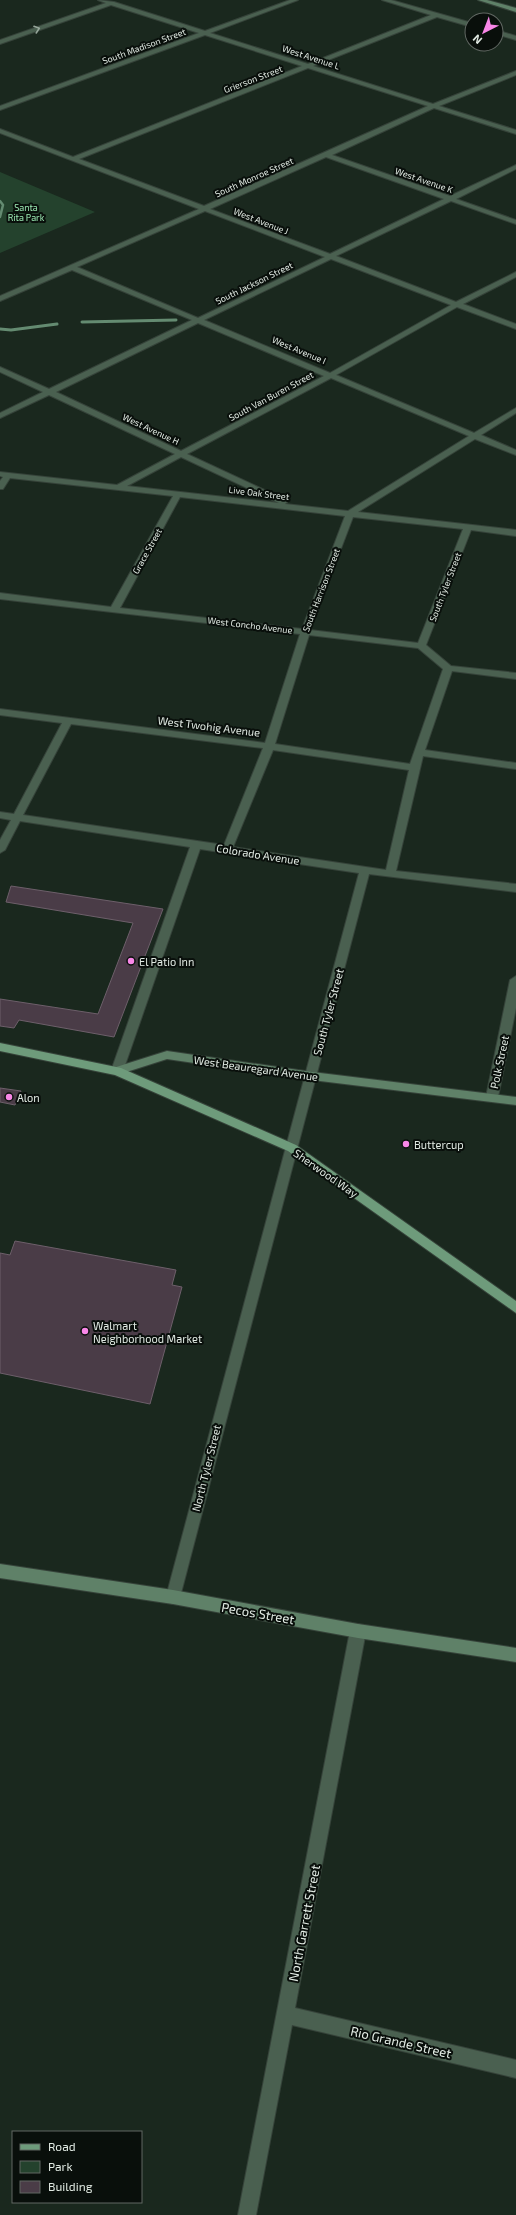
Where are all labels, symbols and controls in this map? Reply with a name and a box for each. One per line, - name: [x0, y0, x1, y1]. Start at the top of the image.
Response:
- north arrow: [464, 12, 504, 52]
- one-way arrow: [33, 25, 40, 34]
- street label: South Madison Street: [101, 26, 188, 66]
- text: N: [470, 32, 484, 47]
- street label: West Avenue L: [281, 43, 341, 72]
- street label: Grierson Street: [222, 63, 284, 95]
- street label: South Monroe Street: [213, 155, 295, 199]
- street label: West Avenue K: [394, 165, 455, 195]
- park label: Santa Rita Park: [8, 202, 45, 223]
- street label: West Avenue J: [232, 205, 290, 237]
- street label: South Jackson Street: [214, 259, 295, 307]
- street label: West Avenue I: [270, 334, 328, 366]
- street label: South Van Buren Street: [227, 369, 316, 423]
- street label: West Avenue H: [121, 411, 181, 447]
- street label: Live Oak Street: [228, 484, 290, 502]
- street label: Grace Street: [130, 526, 164, 576]
- street label: South Harrison Street: [300, 546, 342, 633]
- street label: South Tyler Street: [427, 550, 463, 623]
- street label: West Concho Avenue: [207, 614, 293, 636]
- street label: West Twohig Avenue: [157, 713, 261, 739]
- street label: Colorado Avenue: [215, 841, 301, 867]
- place label: El Patio Inn: [139, 955, 194, 968]
- marker: El Patio Inn: [126, 956, 136, 966]
- street label: South Tyler Street: [310, 967, 346, 1057]
- street label: Polk Street: [487, 1034, 511, 1090]
- street label: West Beauregard Avenue: [193, 1053, 319, 1083]
- place label: Alon: [17, 1091, 40, 1104]
- marker: Alon: [4, 1092, 14, 1102]
- place label: Buttercup: [414, 1138, 464, 1151]
- marker: Buttercup: [401, 1139, 411, 1149]
- street label: Sherwood Way: [291, 1146, 361, 1200]
- place label: Walmart Neighborhood Market: [93, 1319, 202, 1345]
- marker: Walmart Neighborhood Market: [80, 1326, 90, 1336]
- street label: North Tyler Street: [189, 1423, 223, 1513]
- street label: Pecos Street: [220, 1599, 296, 1627]
- street label: North Garrett Street: [285, 1863, 323, 1983]
- street label: Rio Grande Street: [349, 2023, 453, 2061]
- legend: [12, 2131, 142, 2203]
- text: Road: [48, 2139, 76, 2153]
- text: Park: [48, 2159, 73, 2173]
- text: Building: [48, 2179, 93, 2193]

